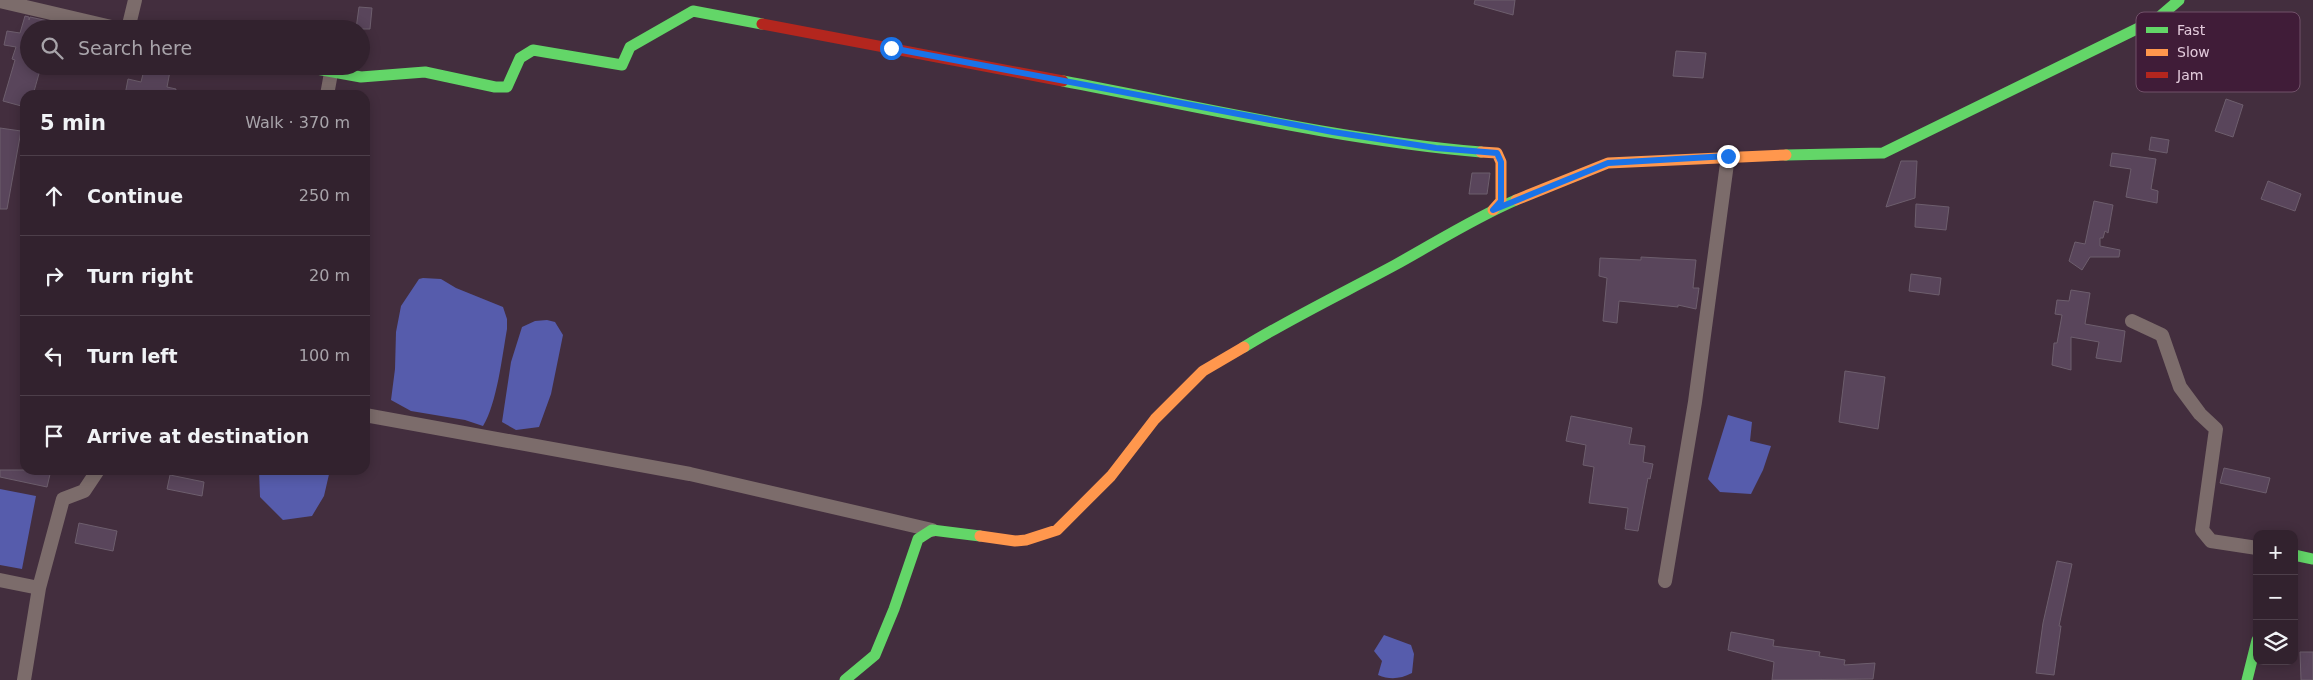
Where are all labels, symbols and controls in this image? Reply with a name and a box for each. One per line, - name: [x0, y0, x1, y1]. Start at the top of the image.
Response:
- legend: [2136, 12, 2300, 92]
- search box: [20, 20, 370, 75]
- text: Fast: [2177, 22, 2206, 38]
- icon: search: [38, 34, 66, 62]
- text: Search here: [78, 37, 192, 59]
- route start: [880, 37, 903, 60]
- text: Slow: [2177, 44, 2210, 60]
- text: Jam: [2176, 67, 2203, 83]
- text: 5 min: [40, 111, 106, 135]
- text: Walk · 370 m: [245, 113, 350, 132]
- route end: [1717, 145, 1740, 168]
- icon: ahead: [40, 182, 68, 210]
- text: Continue: [87, 185, 183, 207]
- text: 250 m: [299, 186, 350, 205]
- icon: right: [40, 262, 68, 290]
- text: Turn right: [87, 265, 193, 287]
- text: 20 m: [309, 266, 350, 285]
- icon: left: [40, 342, 68, 370]
- text: Turn left: [87, 345, 178, 367]
- text: 100 m: [299, 346, 350, 365]
- icon: arrive: [40, 422, 68, 450]
- text: Arrive at destination: [87, 425, 309, 447]
- map controls: [2253, 530, 2298, 665]
- button: +: [2253, 530, 2298, 575]
- button: −: [2253, 575, 2298, 620]
- button: layers: [2253, 620, 2298, 665]

